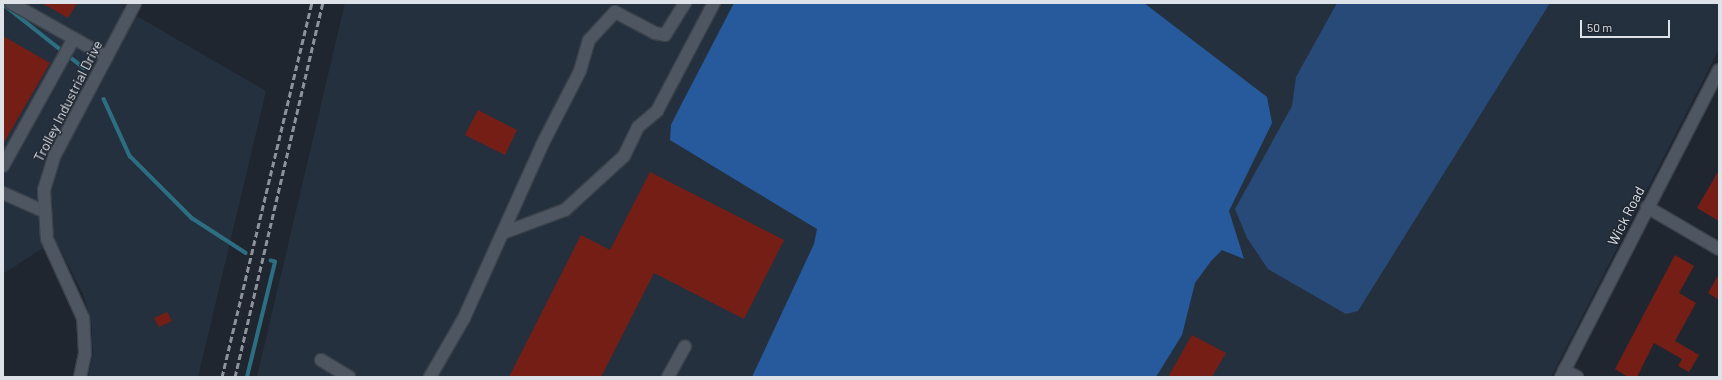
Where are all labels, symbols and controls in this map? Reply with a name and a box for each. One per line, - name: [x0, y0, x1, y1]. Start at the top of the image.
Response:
- scale bar: [1582, 12, 1672, 38]
- text: 50 m: [1587, 20, 1612, 34]
- street label: Trolley Industrial Drive: [30, 38, 106, 164]
- street label: Wick Road: [1604, 184, 1648, 248]

